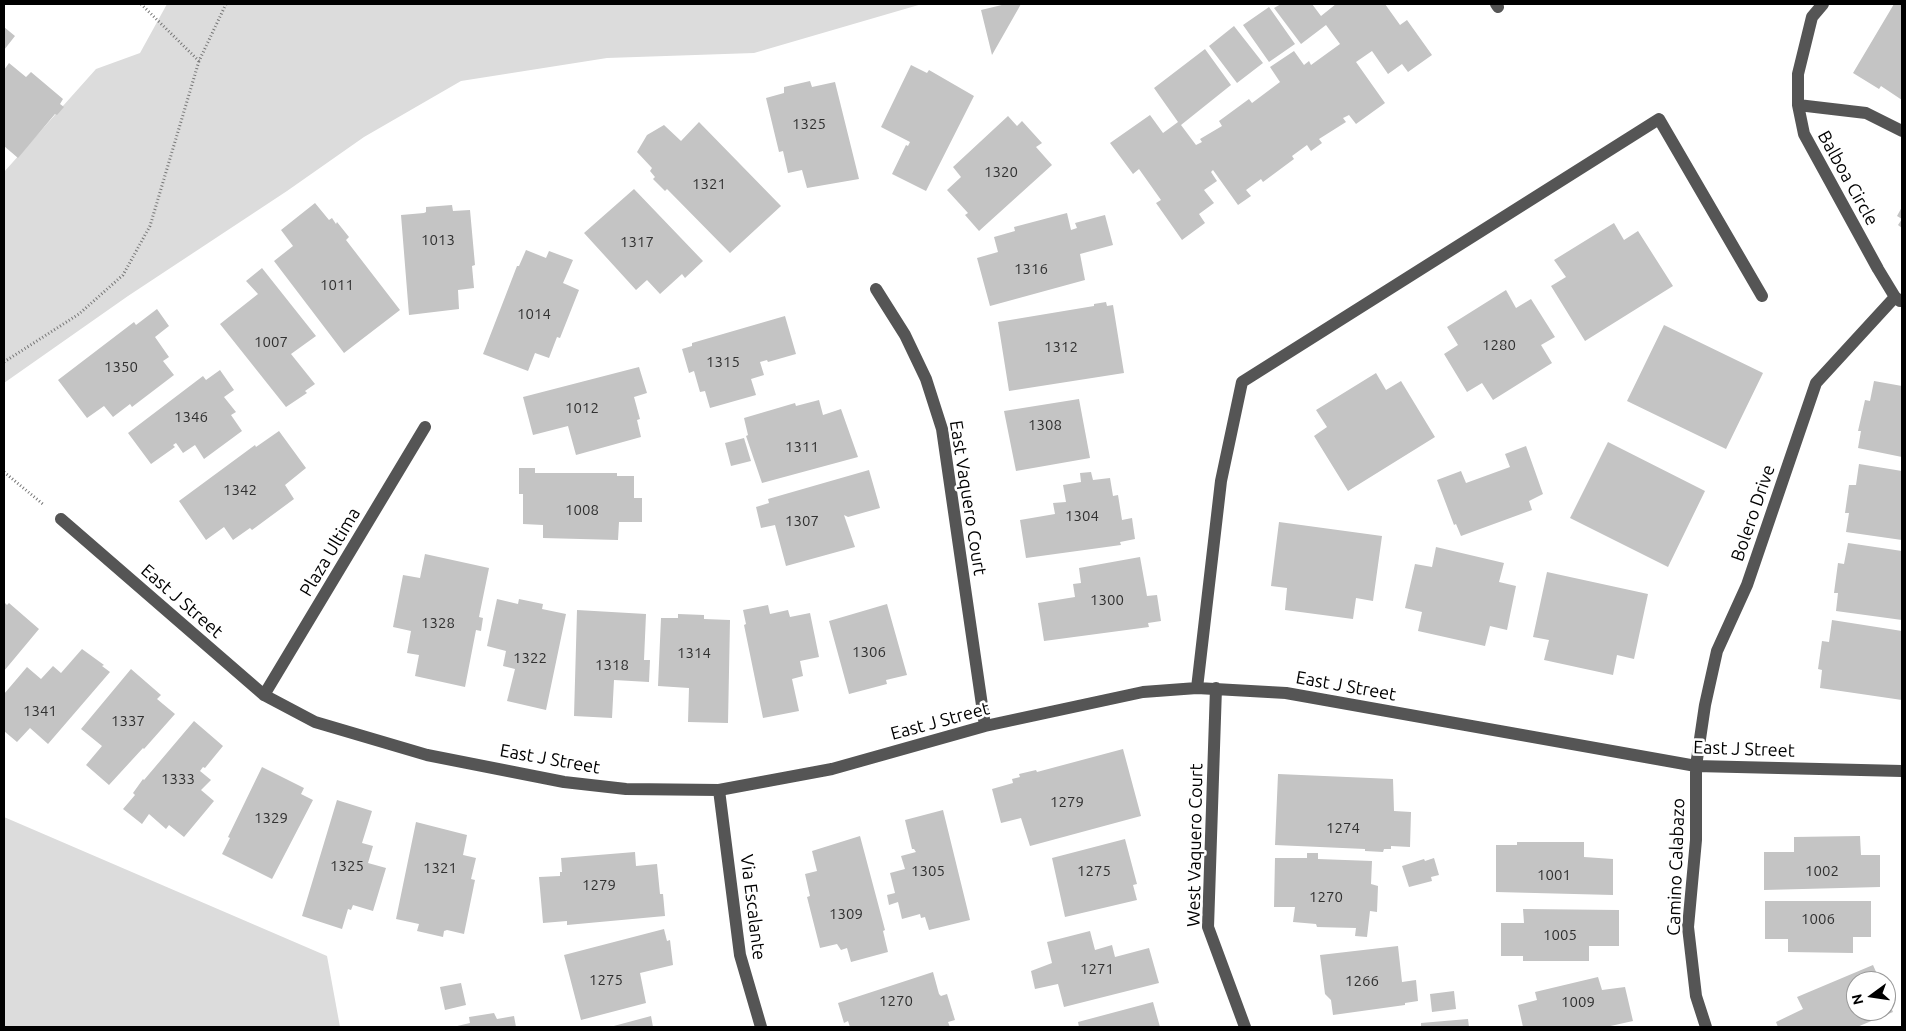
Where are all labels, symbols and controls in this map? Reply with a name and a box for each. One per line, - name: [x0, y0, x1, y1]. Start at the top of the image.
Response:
- house number: 1325: [792, 115, 826, 133]
- street label: Balboa Circle: [1813, 127, 1883, 229]
- house number: 1320: [984, 163, 1018, 181]
- house number: 1321: [692, 175, 726, 193]
- house number: 1013: [421, 231, 455, 249]
- house number: 1317: [620, 233, 654, 251]
- house number: 1316: [1014, 260, 1048, 278]
- house number: 1011: [320, 276, 354, 294]
- house number: 1014: [517, 305, 551, 323]
- house number: 1007: [254, 333, 288, 351]
- house number: 1280: [1482, 336, 1516, 354]
- house number: 1312: [1044, 338, 1078, 356]
- house number: 1315: [706, 353, 740, 371]
- house number: 1350: [104, 358, 138, 376]
- house number: 1012: [565, 399, 599, 417]
- house number: 1346: [174, 408, 208, 426]
- house number: 1308: [1028, 416, 1062, 434]
- street label: East Vaquero Court: [945, 419, 991, 577]
- house number: 1311: [785, 438, 819, 456]
- street label: Bolero Drive: [1726, 462, 1780, 564]
- house number: 1342: [223, 481, 257, 499]
- house number: 1008: [565, 501, 599, 519]
- street label: Plaza Ultima: [295, 504, 365, 600]
- house number: 1304: [1065, 507, 1099, 525]
- house number: 1307: [785, 512, 819, 530]
- street label: East J Street: [137, 560, 227, 642]
- house number: 1300: [1090, 591, 1124, 609]
- house number: 1328: [421, 614, 455, 632]
- house number: 1306: [852, 643, 886, 661]
- house number: 1314: [677, 644, 711, 662]
- house number: 1322: [513, 649, 547, 667]
- house number: 1318: [595, 656, 629, 674]
- street label: East J Street: [1294, 667, 1398, 705]
- street label: East J Street: [888, 697, 992, 745]
- house number: 1341: [23, 702, 57, 720]
- house number: 1337: [111, 712, 145, 730]
- street label: East J Street: [1693, 736, 1795, 762]
- street label: East J Street: [498, 740, 602, 778]
- street label: West Vaquero Court: [1183, 763, 1207, 927]
- house number: 1333: [161, 770, 195, 788]
- house number: 1279: [1050, 793, 1084, 811]
- street label: Camino Calabazo: [1663, 798, 1689, 936]
- house number: 1329: [254, 809, 288, 827]
- house number: 1274: [1326, 819, 1360, 837]
- street label: Via Escalante: [736, 853, 770, 961]
- house number: 1325: [330, 857, 364, 875]
- house number: 1321: [423, 859, 457, 877]
- house number: 1305: [911, 862, 945, 880]
- house number: 1275: [1077, 862, 1111, 880]
- house number: 1002: [1805, 862, 1839, 880]
- house number: 1001: [1537, 866, 1571, 884]
- house number: 1279: [582, 876, 616, 894]
- house number: 1270: [1309, 888, 1343, 906]
- house number: 1309: [829, 905, 863, 923]
- house number: 1006: [1801, 910, 1835, 928]
- house number: 1005: [1543, 926, 1577, 944]
- house number: 1271: [1080, 960, 1114, 978]
- house number: 1275: [589, 971, 623, 989]
- north arrow: [1846, 971, 1896, 1021]
- house number: 1266: [1345, 972, 1379, 990]
- house number: 1270: [879, 992, 913, 1010]
- text: N: [1848, 992, 1866, 1006]
- house number: 1009: [1561, 993, 1595, 1011]

